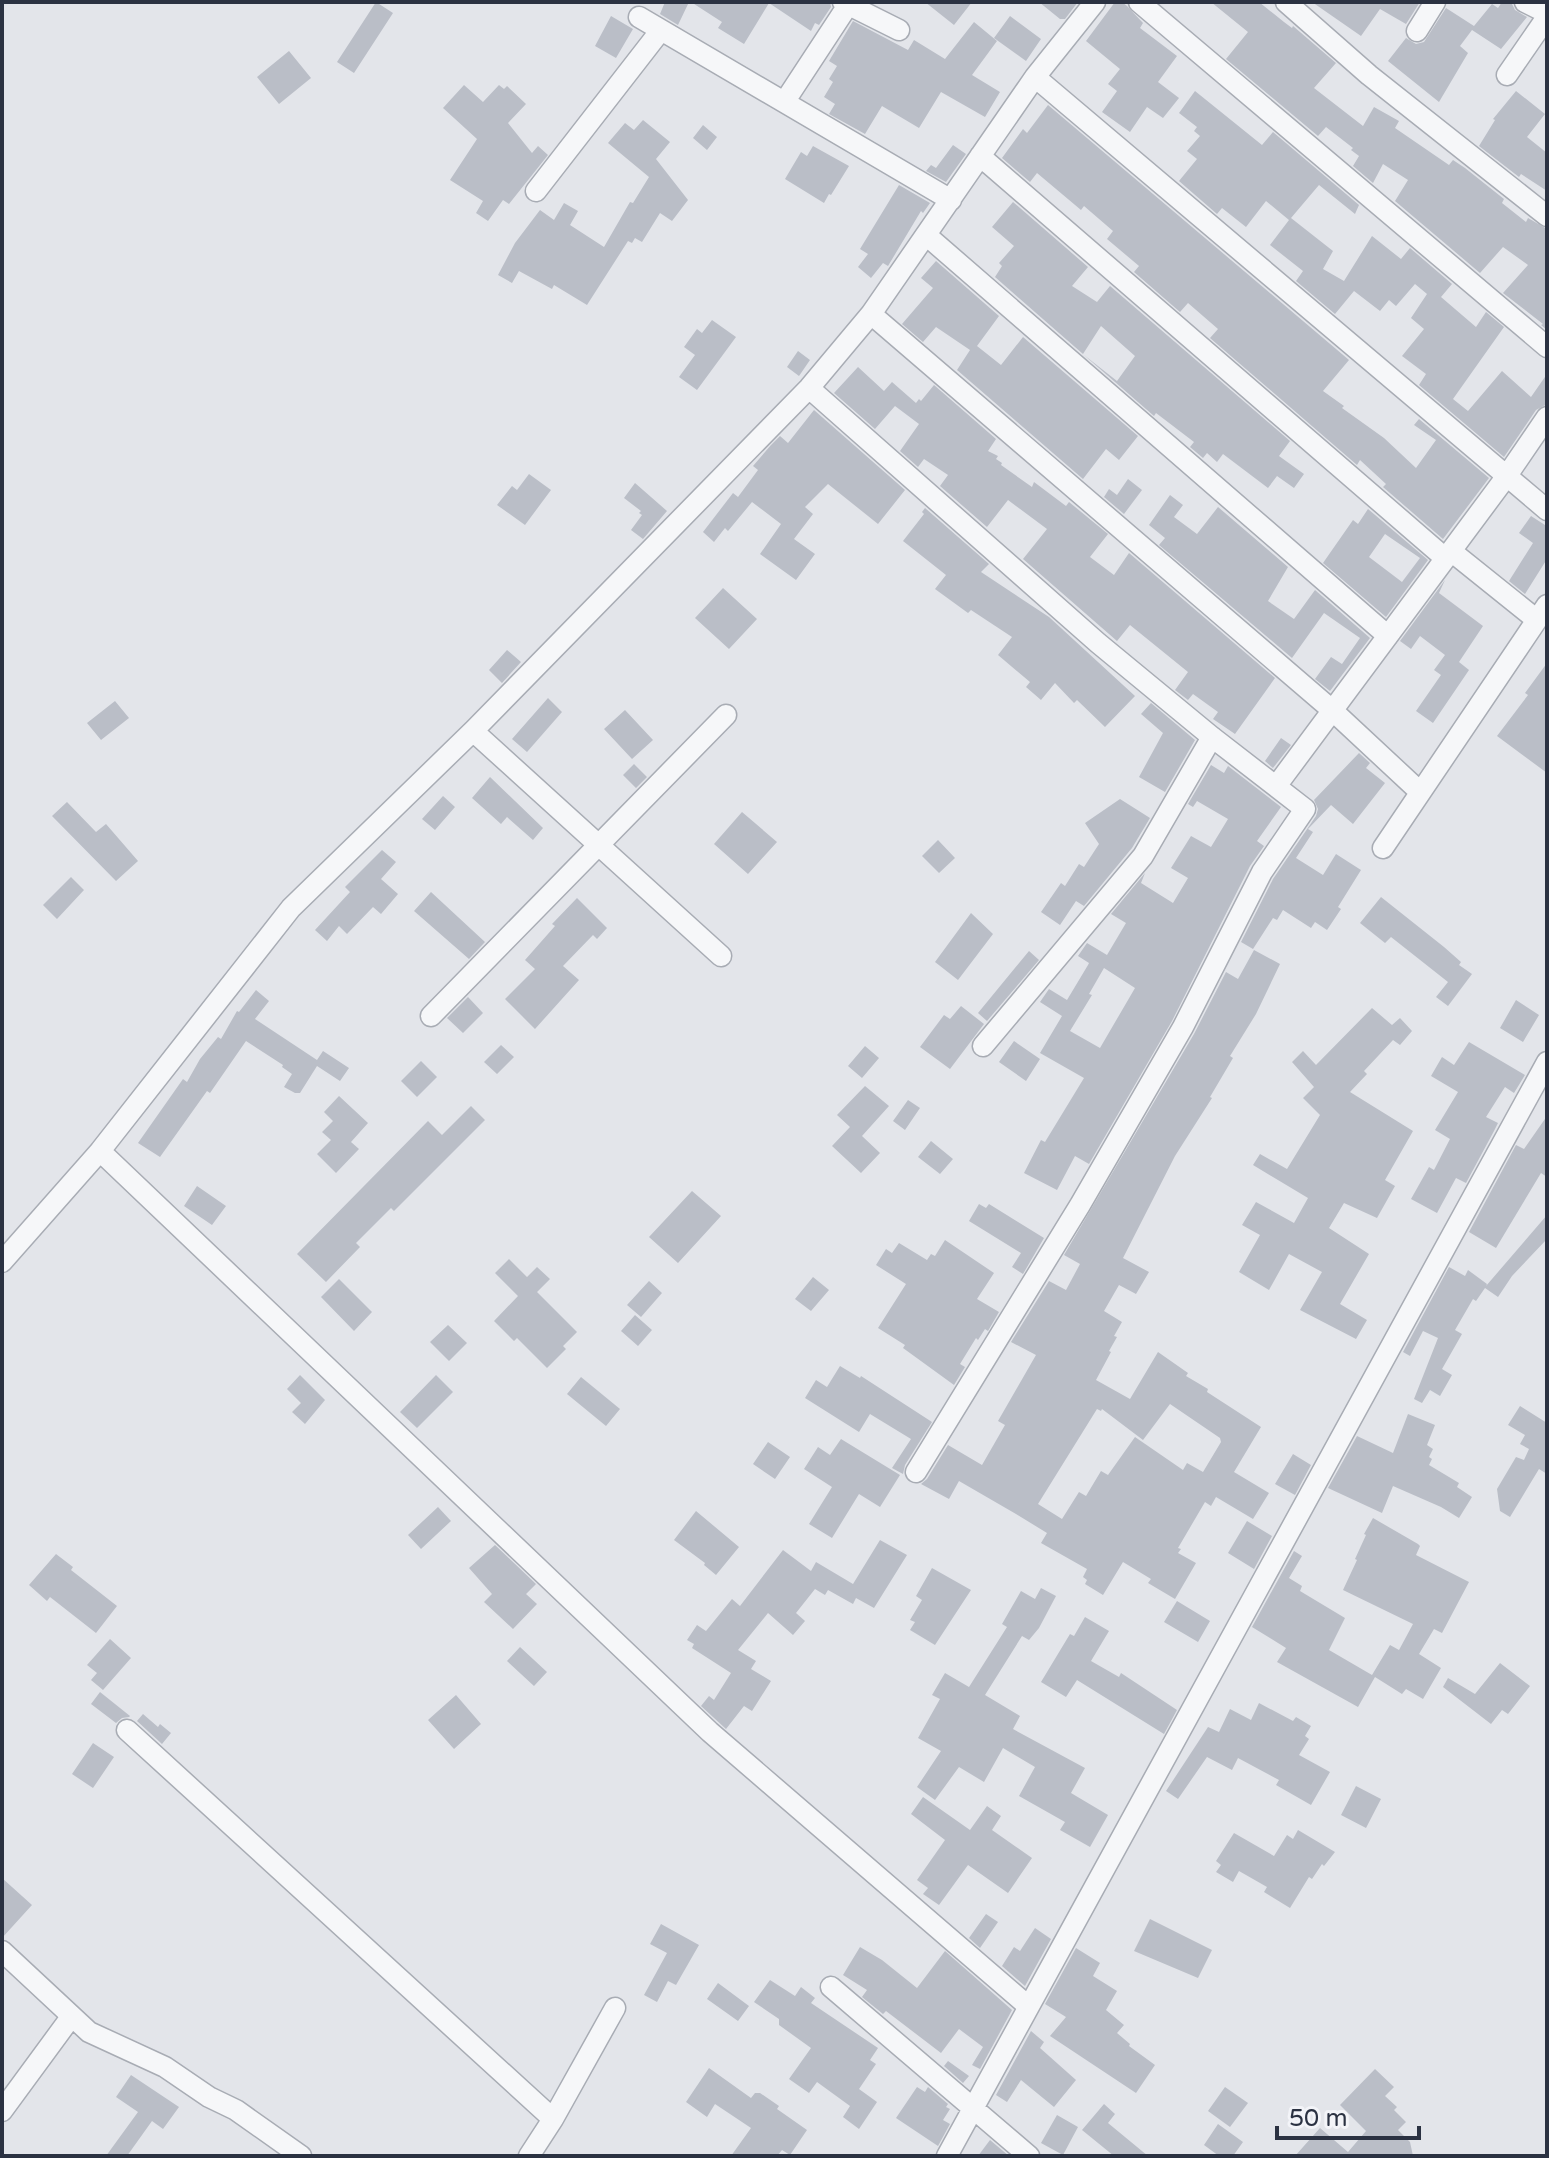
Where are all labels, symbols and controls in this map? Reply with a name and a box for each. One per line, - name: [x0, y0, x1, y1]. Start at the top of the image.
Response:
- scale bar: [1277, 2090, 1419, 2140]
- text: 50 m: [1289, 2104, 1347, 2133]

